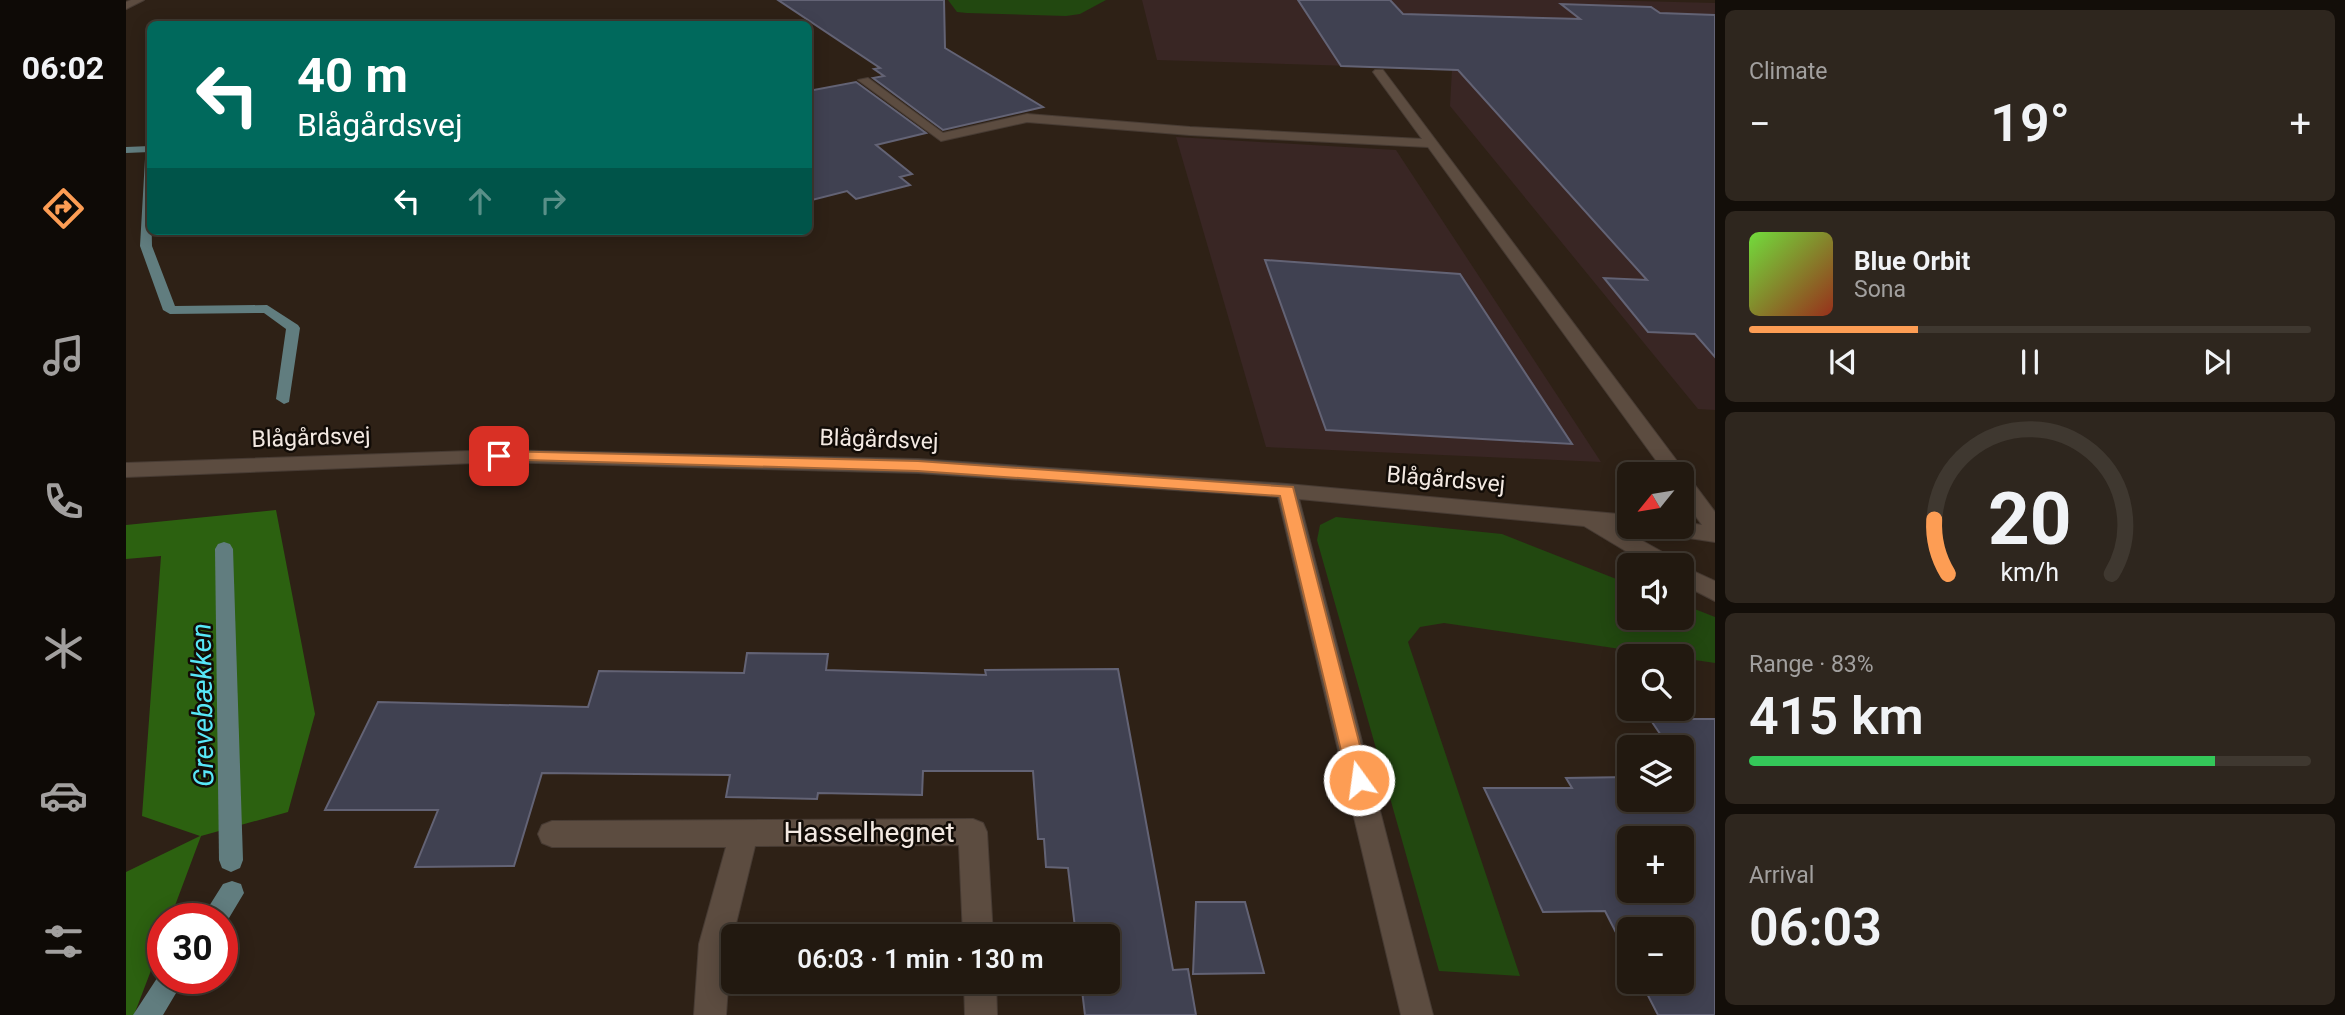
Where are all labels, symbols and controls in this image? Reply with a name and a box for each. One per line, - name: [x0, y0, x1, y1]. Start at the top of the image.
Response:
- text: 40 m: [297, 47, 408, 104]
- text: 06:02: [22, 49, 104, 87]
- icon: left: [182, 49, 273, 140]
- text: Climate: [1749, 58, 1828, 85]
- text: 19°: [1990, 93, 2070, 154]
- text: −: [1749, 102, 1771, 146]
- text: +: [2289, 102, 2311, 146]
- text: Blågårdsvej: [297, 106, 463, 144]
- icon: left: [388, 182, 426, 220]
- icon: ahead: [461, 182, 499, 220]
- icon: right: [534, 182, 572, 220]
- icon: directions: [39, 184, 88, 233]
- text: Blue Orbit: [1854, 246, 1970, 276]
- text: Sona: [1854, 276, 1906, 303]
- icon: music: [39, 331, 88, 380]
- icon: previous: [1824, 343, 1862, 381]
- icon: pause: [2011, 343, 2049, 381]
- icon: next: [2198, 343, 2236, 381]
- street label: Blågårdsvej: [251, 422, 371, 453]
- street label: Blågårdsvej: [819, 424, 939, 455]
- pin: [469, 426, 529, 486]
- icon: arrive: [480, 437, 518, 475]
- street label: Blågårdsvej: [1386, 461, 1506, 498]
- north arrow: [1617, 462, 1694, 539]
- map controls: [1617, 462, 1694, 994]
- text: 20: [1988, 476, 2072, 562]
- icon: phone: [39, 477, 88, 526]
- button: sound: [1617, 553, 1694, 630]
- text: km/h: [2001, 557, 2059, 586]
- water label: Grevebækken: [185, 623, 220, 787]
- icon: climate: [39, 624, 88, 673]
- button: search: [1617, 644, 1694, 721]
- text: Range · 83%: [1749, 651, 1874, 678]
- text: 415 km: [1749, 686, 1924, 747]
- button: layers: [1617, 735, 1694, 812]
- position arrow: [1322, 743, 1396, 817]
- icon: car: [39, 771, 88, 820]
- street label: Hasselhegnet: [783, 816, 955, 849]
- button: +: [1617, 826, 1694, 903]
- text: Arrival: [1749, 862, 1814, 889]
- text: 06:03: [1749, 897, 1882, 958]
- speed limit sign: 30: [147, 903, 238, 994]
- icon: filters: [39, 917, 88, 966]
- button: −: [1617, 917, 1694, 994]
- text: 06:03 · 1 min · 130 m: [797, 944, 1044, 974]

